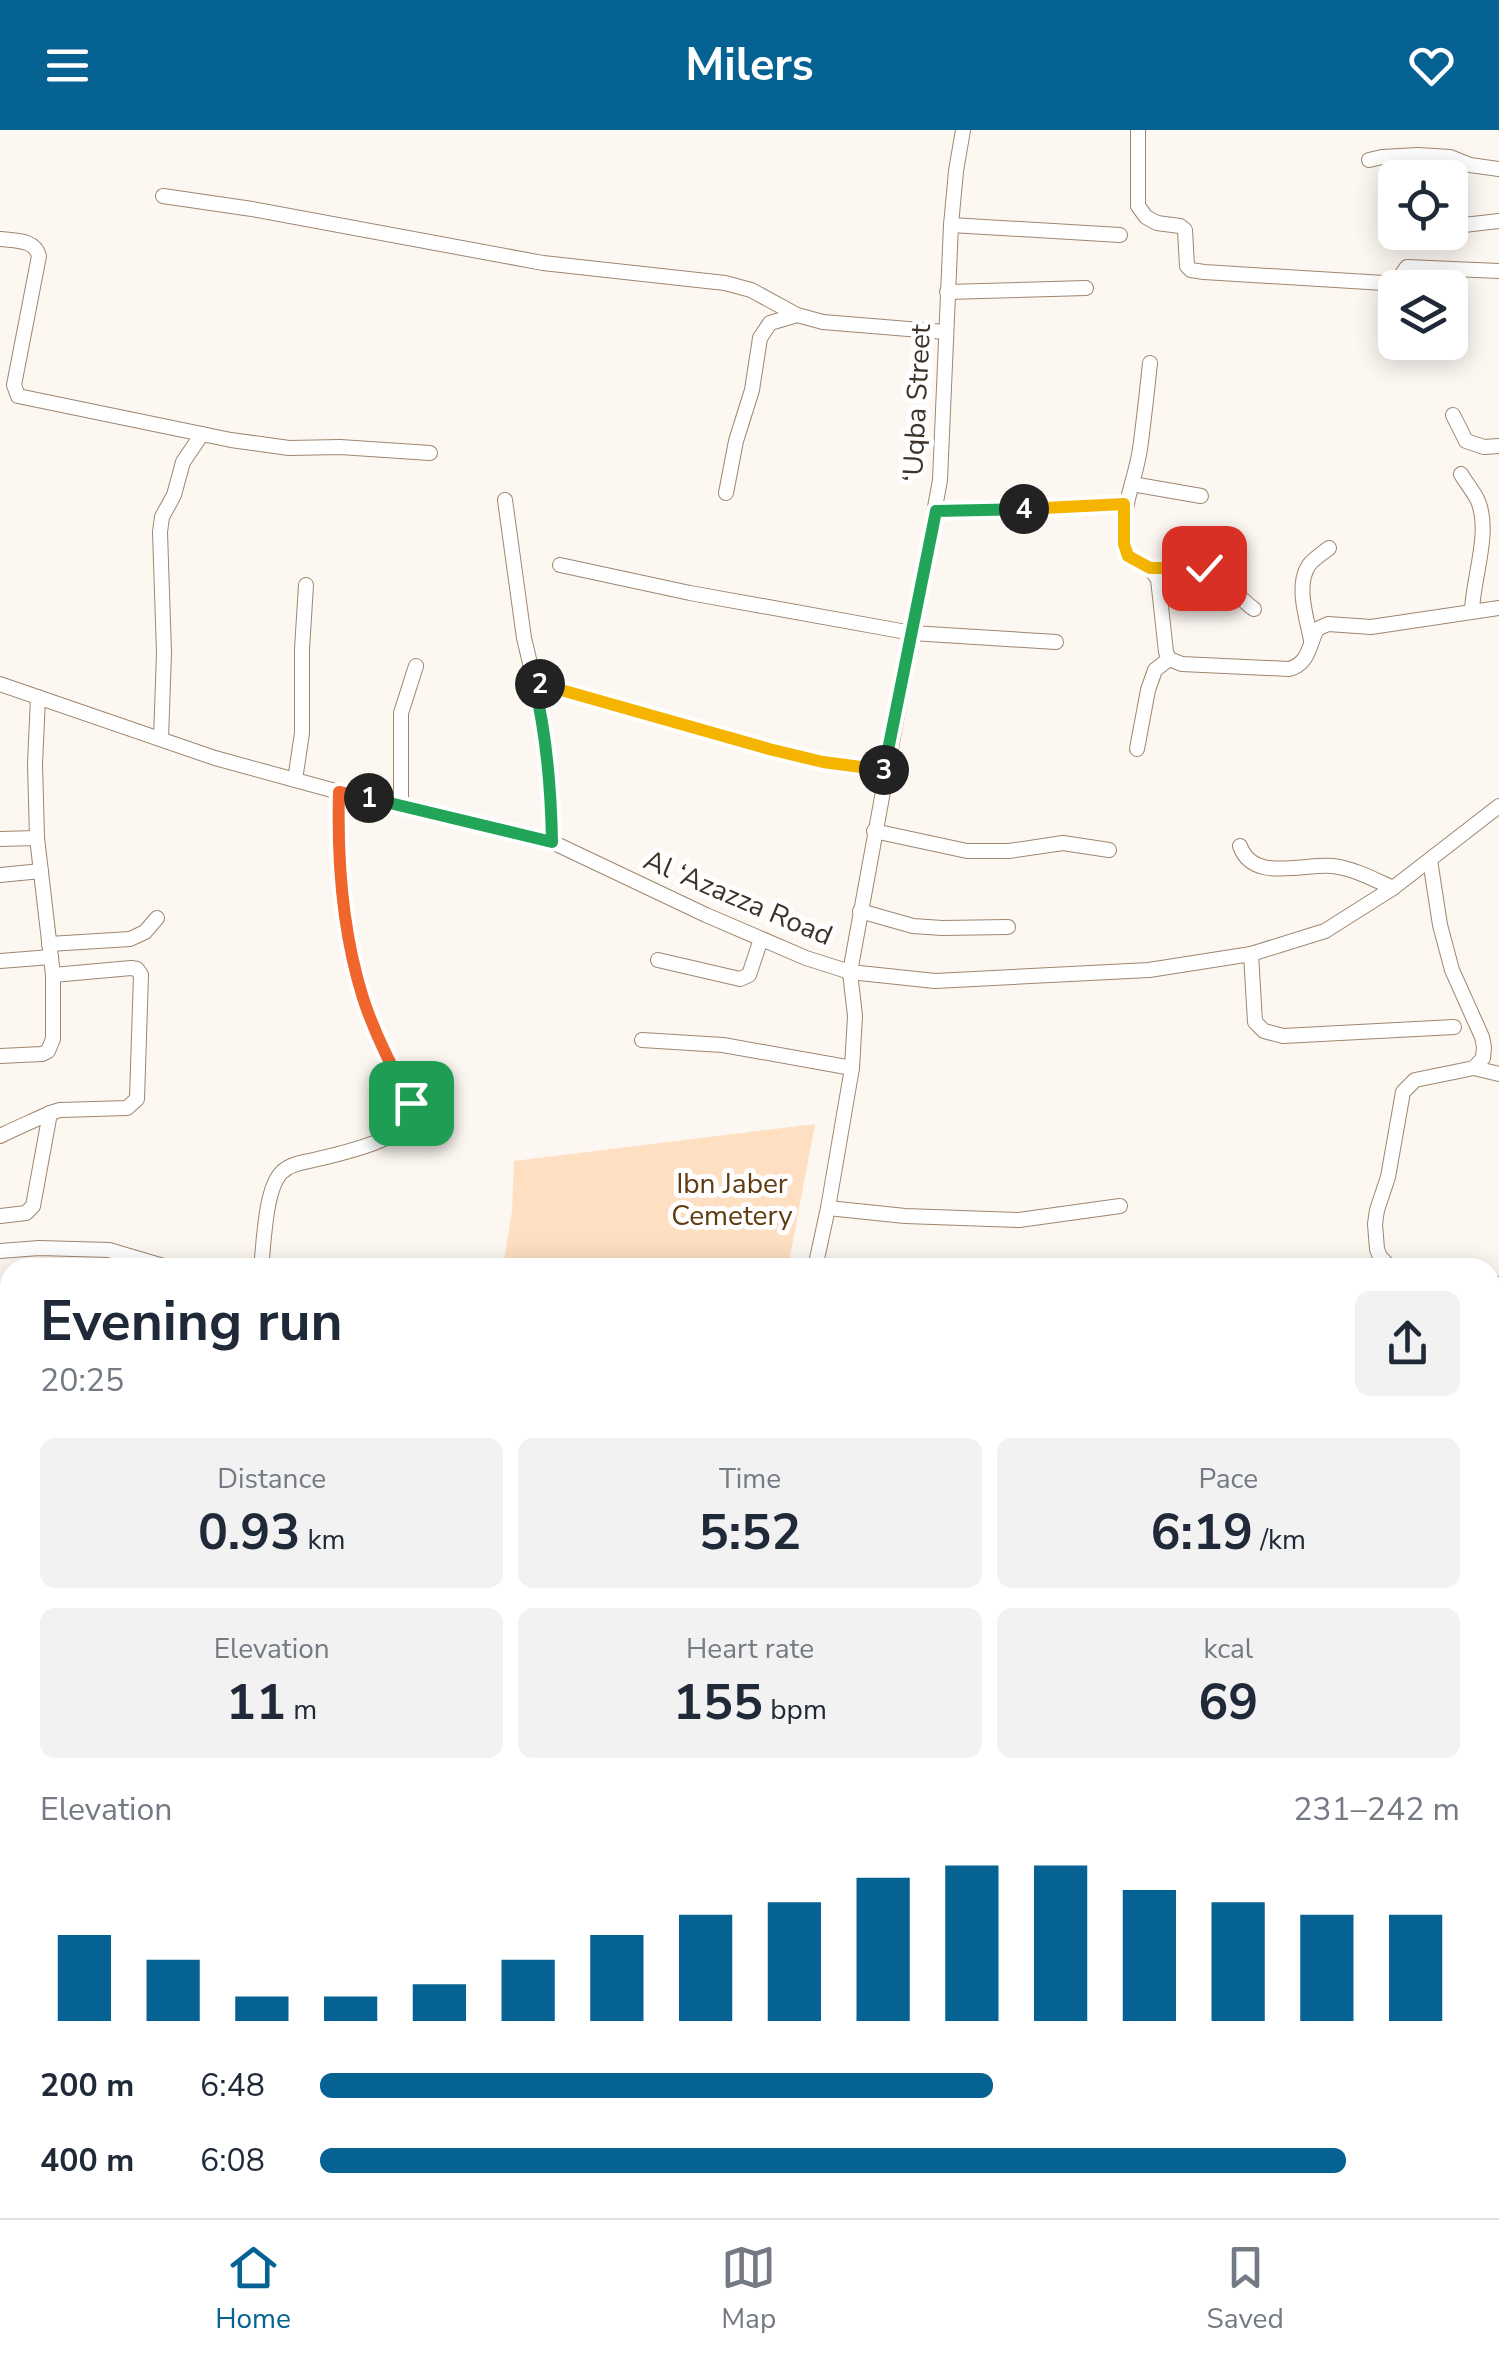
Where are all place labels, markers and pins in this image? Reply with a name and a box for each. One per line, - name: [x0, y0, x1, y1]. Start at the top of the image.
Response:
- pin: 4: [999, 484, 1049, 534]
- pin: [1162, 526, 1247, 611]
- pin: 2: [515, 659, 565, 709]
- pin: 3: [859, 745, 909, 795]
- pin: 1: [344, 773, 394, 823]
- pin: [369, 1061, 454, 1146]

